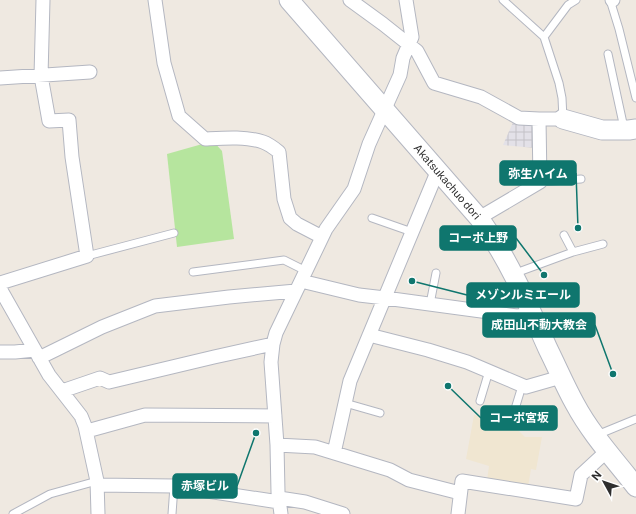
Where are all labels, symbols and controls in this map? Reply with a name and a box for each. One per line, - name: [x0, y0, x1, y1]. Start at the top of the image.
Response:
- street label: Akatsukachuo dori: [412, 142, 483, 222]
- callout: 弥生ハイム: [500, 161, 576, 185]
- text: 弥生ハイム: [508, 167, 568, 181]
- callout: コーポ上野: [440, 226, 516, 250]
- text: コーポ上野: [448, 231, 508, 245]
- callout: メゾンルミエール: [467, 283, 579, 307]
- text: メゾンルミエール: [475, 288, 571, 302]
- callout: 成田山不動大教会: [483, 313, 595, 337]
- text: 成田山不動大教会: [491, 318, 587, 332]
- callout: コーポ宮坂: [481, 406, 557, 430]
- text: コーポ宮坂: [489, 411, 549, 425]
- north arrow: [584, 462, 624, 502]
- text: N: [589, 468, 604, 483]
- callout: 赤塚ビル: [173, 474, 237, 498]
- text: 赤塚ビル: [181, 479, 229, 493]

